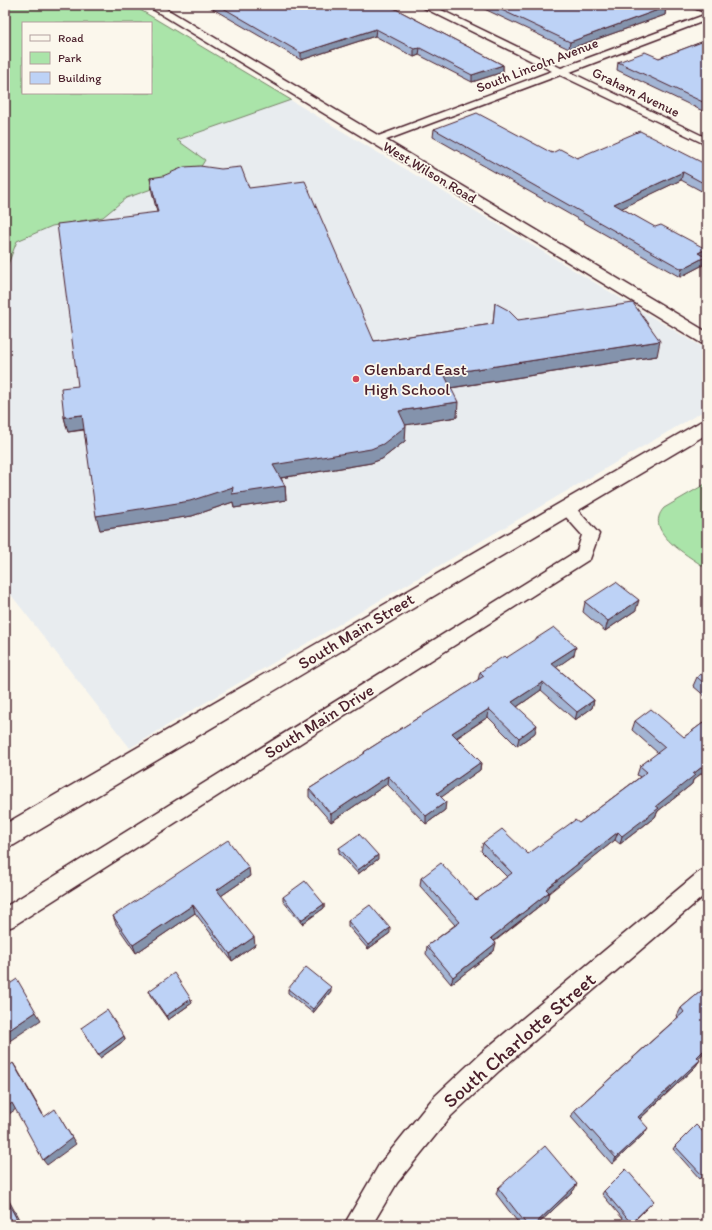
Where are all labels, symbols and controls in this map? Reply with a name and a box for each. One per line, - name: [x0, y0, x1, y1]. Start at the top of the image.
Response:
- legend: [22, 22, 152, 94]
- text: Road: [58, 31, 84, 45]
- street label: South Lincoln Avenue: [474, 34, 601, 97]
- text: Park: [58, 51, 82, 65]
- street label: Graham Avenue: [589, 64, 683, 121]
- text: Building: [58, 71, 102, 85]
- street label: West Wilson Road: [380, 138, 480, 207]
- place label: Glenbard East High School: [364, 359, 467, 399]
- marker: Glenbard East High School: [351, 374, 361, 384]
- street label: South Main Street: [294, 588, 418, 674]
- street label: South Main Drive: [261, 679, 377, 763]
- street label: South Charlotte Street: [438, 967, 600, 1113]

